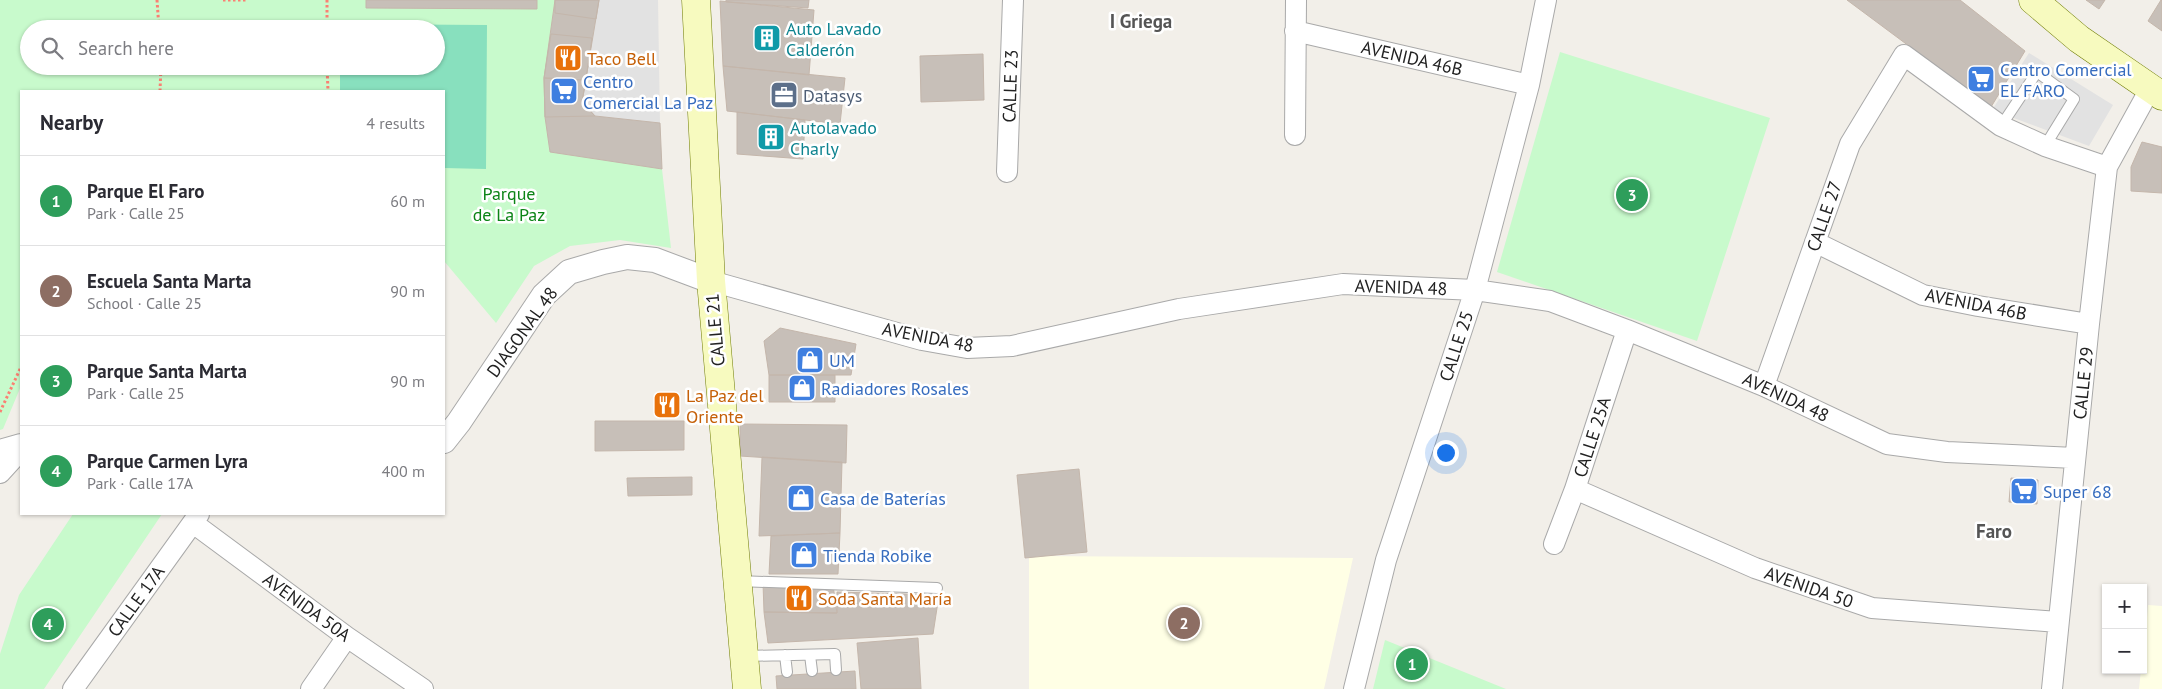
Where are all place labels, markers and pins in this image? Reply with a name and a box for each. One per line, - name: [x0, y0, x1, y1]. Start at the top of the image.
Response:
- place label: Auto Lavado Calderón: [786, 17, 881, 61]
- building icon: Auto Lavado Calderón: [752, 23, 782, 53]
- restaurant icon: Taco Bell: [553, 43, 583, 73]
- place label: Taco Bell: [587, 47, 657, 70]
- place label: Centro Comercial EL FARO: [2000, 58, 2132, 102]
- supermarket icon: Centro Comercial EL FARO: [1966, 64, 1996, 94]
- place label: Centro Comercial La Paz: [583, 70, 713, 114]
- supermarket icon: Centro Comercial La Paz: [549, 76, 579, 106]
- office icon: Datasys: [769, 80, 799, 110]
- place label: Datasys: [803, 84, 862, 107]
- place label: Autolavado Charly: [790, 116, 877, 160]
- building icon: Autolavado Charly: [756, 122, 786, 152]
- pin: 3: [1616, 176, 1648, 214]
- shop icon: UM: [795, 345, 825, 375]
- place label: UM: [829, 349, 855, 372]
- shop icon: Radiadores Rosales: [787, 373, 817, 403]
- place label: Radiadores Rosales: [821, 377, 969, 400]
- place label: La Paz del Oriente: [686, 384, 764, 428]
- restaurant icon: La Paz del Oriente: [652, 390, 682, 420]
- supermarket icon: Super 68: [2009, 476, 2039, 506]
- place label: Super 68: [2043, 480, 2112, 503]
- shop icon: Casa de Baterías: [786, 483, 816, 513]
- place label: Casa de Baterías: [820, 487, 946, 510]
- shop icon: Tienda Robike: [789, 540, 819, 570]
- place label: Tienda Robike: [823, 544, 932, 567]
- restaurant icon: Soda Santa María: [784, 583, 814, 613]
- place label: Soda Santa María: [818, 587, 952, 610]
- pin: 2: [1168, 604, 1200, 642]
- pin: 4: [32, 605, 64, 643]
- pin: 1: [1396, 645, 1428, 683]

